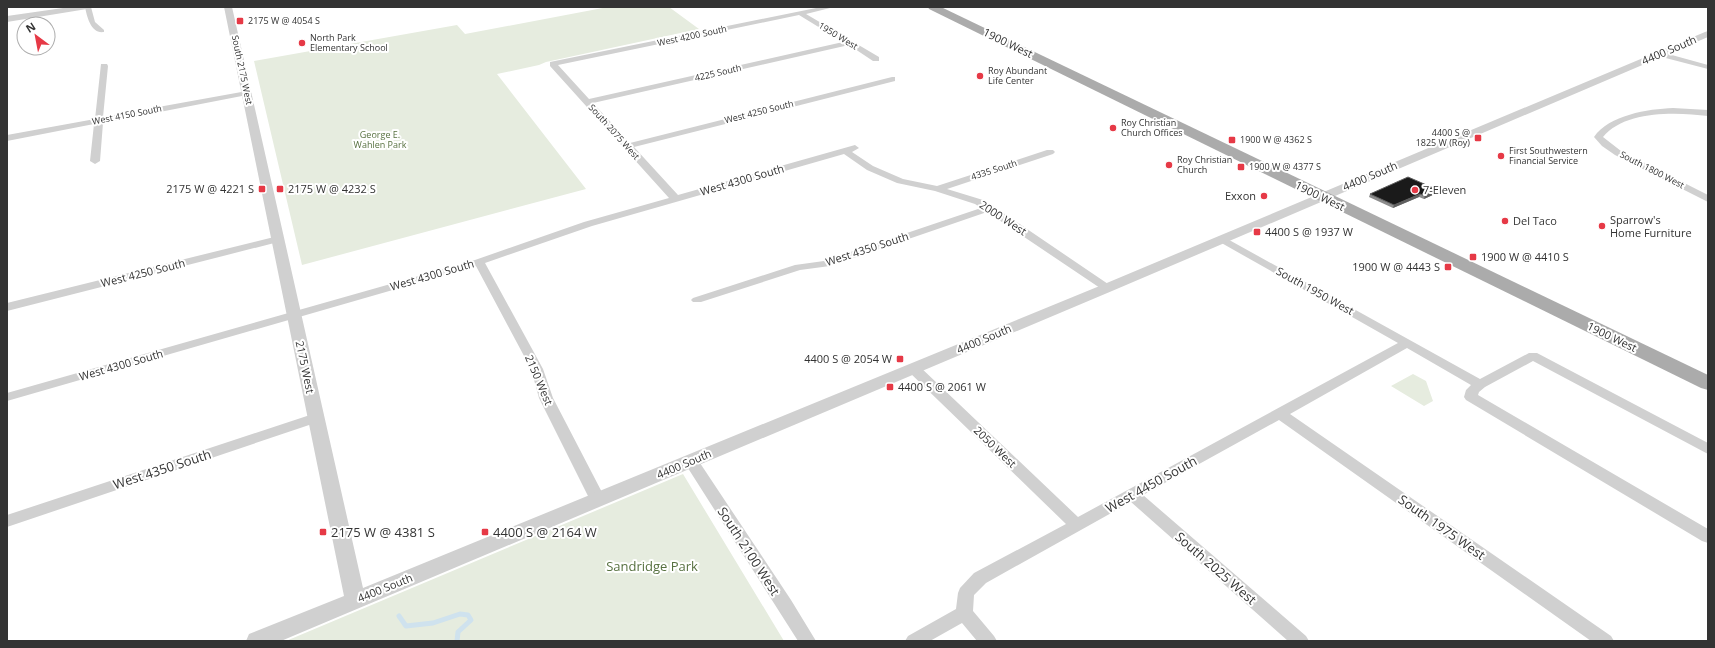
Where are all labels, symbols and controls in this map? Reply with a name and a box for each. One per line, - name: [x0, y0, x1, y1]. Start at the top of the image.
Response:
- place label: 2175 W @ 4054 S: [248, 14, 320, 27]
- north arrow: [16, 16, 56, 56]
- marker: 2175 W @ 4054 S: [235, 16, 245, 26]
- text: N: [23, 18, 38, 36]
- street label: 1950 West: [816, 19, 860, 52]
- street label: West 4200 South: [656, 22, 728, 49]
- street label: 1900 West: [981, 24, 1036, 61]
- place label: North Park Elementary School: [310, 31, 388, 54]
- street label: 4400 South: [1639, 31, 1698, 68]
- street label: South 2175 West: [229, 34, 256, 106]
- marker: North Park Elementary School: [297, 38, 307, 48]
- street label: 4225 South: [693, 61, 743, 84]
- place label: Roy Abundant Life Center: [988, 64, 1047, 87]
- marker: Roy Abundant Life Center: [975, 71, 985, 81]
- street label: West 4250 South: [723, 97, 795, 126]
- street label: West 4150 South: [91, 101, 163, 128]
- street label: South 2075 West: [586, 101, 643, 162]
- place label: Roy Christian Church Offices: [1121, 116, 1183, 139]
- marker: Roy Christian Church Offices: [1108, 123, 1118, 133]
- place label: 4400 S @ 1825 W (Roy): [1416, 126, 1470, 149]
- park label: George E. Wahlen Park: [354, 128, 407, 151]
- place label: 1900 W @ 4362 S: [1240, 133, 1312, 146]
- marker: 4400 S @ 1825 W (Roy): [1473, 133, 1483, 143]
- marker: 1900 W @ 4362 S: [1227, 135, 1237, 145]
- place label: First Southwestern Financial Service: [1509, 144, 1588, 167]
- street label: South 1800 West: [1618, 148, 1687, 191]
- marker: First Southwestern Financial Service: [1496, 151, 1506, 161]
- place label: Roy Christian Church: [1177, 153, 1232, 176]
- street label: 4335 South: [969, 156, 1018, 183]
- street label: 4400 South: [1340, 157, 1399, 194]
- street label: West 4300 South: [698, 160, 785, 199]
- marker: Roy Christian Church: [1164, 160, 1174, 170]
- place label: 1900 W @ 4377 S: [1249, 160, 1321, 173]
- marker: 1900 W @ 4377 S: [1236, 162, 1246, 172]
- street label: 1900 West: [1293, 177, 1348, 214]
- place label: 2175 W @ 4221 S: [166, 181, 254, 196]
- place label: 2175 W @ 4232 S: [288, 181, 376, 196]
- place label: 7-Eleven: [1423, 182, 1466, 197]
- marker: 2175 W @ 4221 S: [257, 184, 267, 194]
- marker: 2175 W @ 4232 S: [275, 184, 285, 194]
- marker: 7-Eleven: [1410, 185, 1420, 195]
- place label: Exxon: [1225, 188, 1256, 203]
- marker: Exxon: [1259, 191, 1269, 201]
- street label: 2000 West: [977, 197, 1030, 238]
- place label: Sparrow's Home Furniture: [1610, 212, 1692, 240]
- place label: Del Taco: [1513, 213, 1557, 228]
- marker: Del Taco: [1500, 216, 1510, 226]
- marker: Sparrow's Home Furniture: [1597, 221, 1607, 231]
- place label: 4400 S @ 1937 W: [1265, 224, 1353, 239]
- marker: 4400 S @ 1937 W: [1252, 227, 1262, 237]
- street label: West 4350 South: [823, 228, 910, 269]
- place label: 1900 W @ 4410 S: [1481, 249, 1569, 264]
- marker: 1900 W @ 4410 S: [1468, 252, 1478, 262]
- street label: West 4250 South: [99, 255, 187, 290]
- street label: West 4300 South: [388, 255, 475, 294]
- place label: 1900 W @ 4443 S: [1352, 259, 1440, 274]
- marker: 1900 W @ 4443 S: [1443, 262, 1453, 272]
- street label: South 1950 West: [1274, 263, 1357, 318]
- street label: 1900 West: [1585, 318, 1640, 355]
- street label: 4400 South: [954, 320, 1013, 357]
- street label: 2175 West: [293, 339, 318, 395]
- street label: West 4300 South: [77, 345, 164, 384]
- place label: 4400 S @ 2054 W: [804, 351, 892, 366]
- street label: 2150 West: [522, 352, 557, 407]
- marker: 4400 S @ 2054 W: [895, 354, 905, 364]
- place label: 4400 S @ 2061 W: [898, 379, 986, 394]
- marker: 4400 S @ 2061 W: [885, 382, 895, 392]
- street label: 2050 West: [971, 423, 1020, 471]
- street label: West 4350 South: [111, 445, 213, 493]
- street label: 4400 South: [654, 445, 713, 482]
- street label: West 4450 South: [1102, 451, 1200, 517]
- street label: South 1975 West: [1395, 490, 1489, 564]
- street label: South 2100 West: [714, 503, 785, 599]
- place label: 2175 W @ 4381 S: [331, 523, 435, 541]
- place label: 4400 S @ 2164 W: [493, 523, 597, 541]
- marker: 2175 W @ 4381 S: [318, 527, 328, 537]
- marker: 4400 S @ 2164 W: [480, 527, 490, 537]
- street label: South 2025 West: [1172, 528, 1261, 609]
- park label: Sandridge Park: [606, 557, 698, 575]
- street label: 4400 South: [355, 570, 415, 605]

